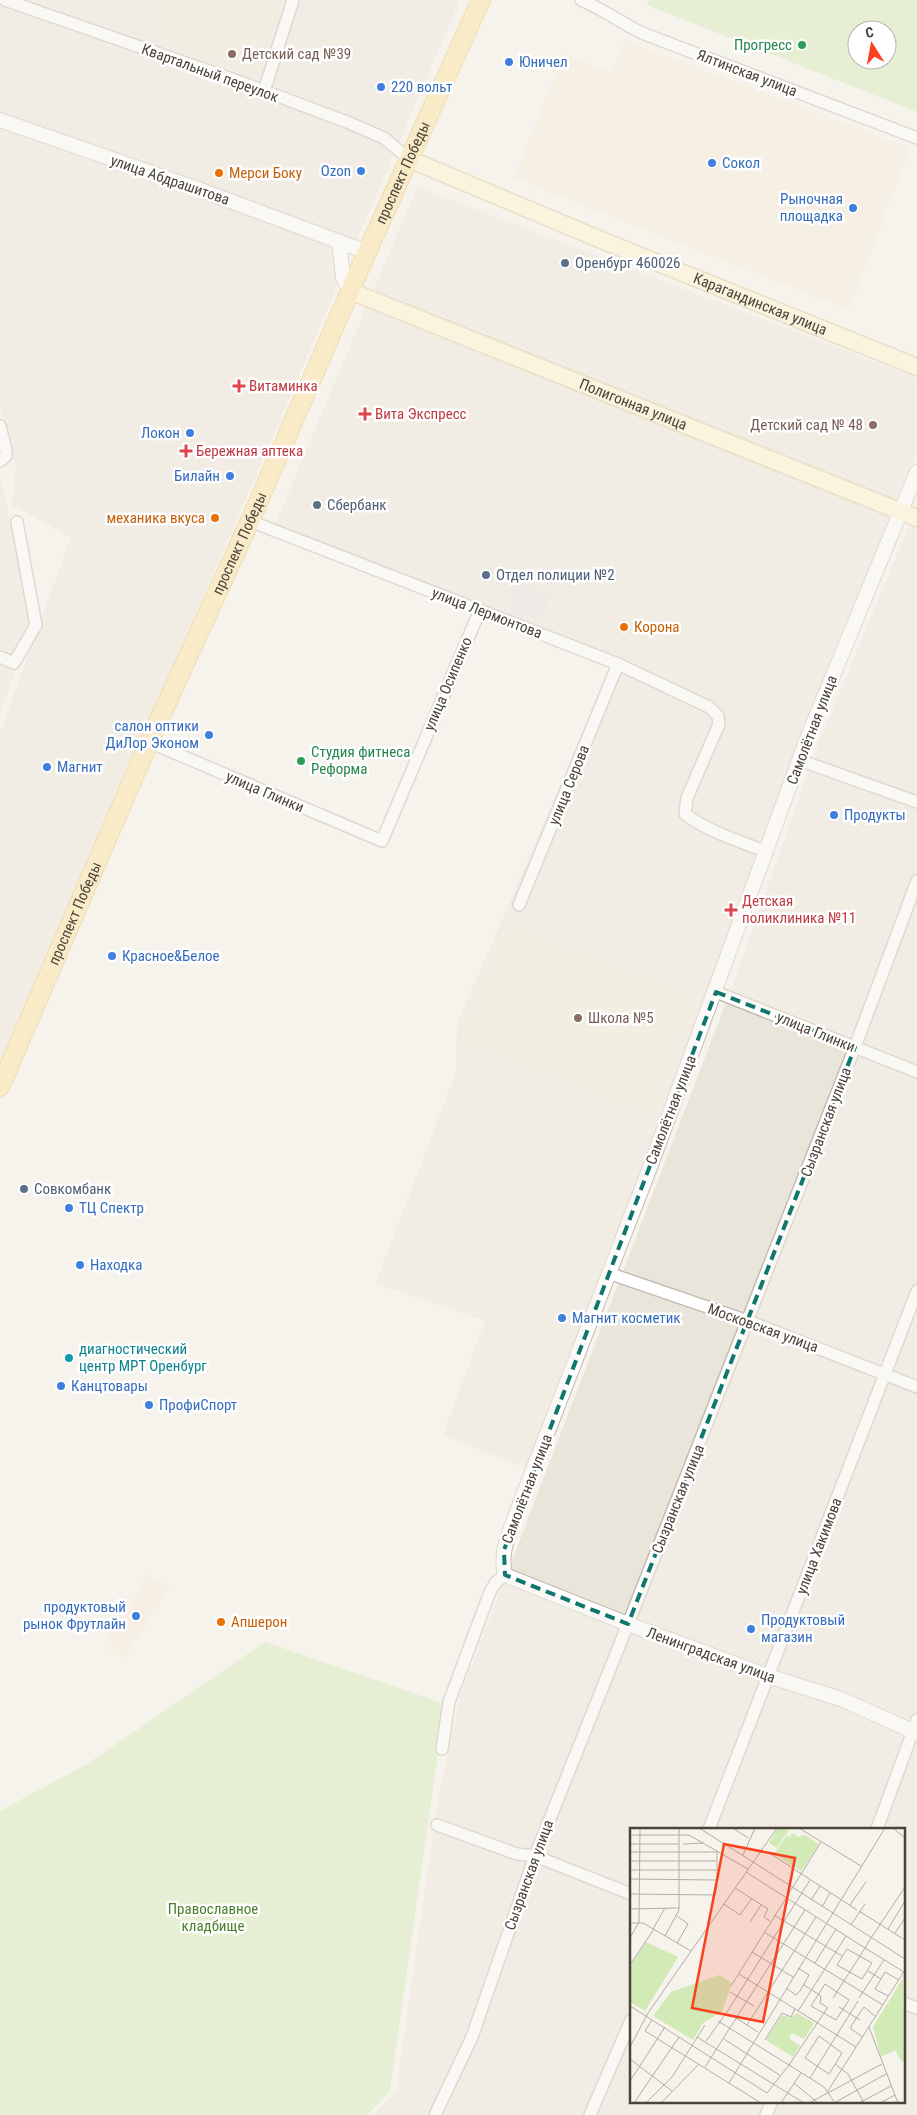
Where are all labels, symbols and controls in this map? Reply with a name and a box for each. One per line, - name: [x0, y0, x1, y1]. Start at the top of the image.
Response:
- north arrow: [847, 20, 897, 70]
- text: С: [864, 24, 875, 41]
- place label: Прогресс: [734, 36, 792, 54]
- marker: Прогресс: [796, 39, 808, 51]
- street label: Квартальный переулок: [139, 40, 281, 106]
- place label: Детский сад №39: [242, 45, 351, 63]
- street label: Ялтинская улица: [694, 46, 800, 100]
- marker: Детский сад №39: [226, 48, 238, 60]
- place label: Юничел: [519, 53, 568, 71]
- marker: Юничел: [503, 56, 515, 68]
- place label: 220 вольт: [391, 78, 452, 96]
- marker: 220 вольт: [375, 81, 387, 93]
- street label: проспект Победы: [372, 119, 434, 227]
- street label: улица Абдрашитова: [108, 151, 232, 209]
- place label: Сокол: [722, 154, 760, 172]
- marker: Сокол: [706, 157, 718, 169]
- place label: Ozon: [321, 162, 351, 180]
- place label: Мерси Боку: [229, 164, 302, 182]
- marker: Ozon: [355, 165, 367, 177]
- marker: Мерси Боку: [213, 167, 225, 179]
- place label: Рыночная площадка: [780, 190, 843, 225]
- marker: Рыночная площадка: [847, 202, 859, 214]
- place label: Оренбург 460026: [575, 254, 680, 272]
- marker: Оренбург 460026: [559, 257, 571, 269]
- street label: Карагандинская улица: [691, 269, 830, 339]
- street label: Полигонная улица: [577, 375, 690, 434]
- place label: Витаминка: [249, 377, 318, 395]
- marker: Витаминка: [233, 380, 245, 392]
- place label: Вита Экспресс: [375, 405, 467, 423]
- marker: Вита Экспресс: [359, 408, 371, 420]
- place label: Детский сад № 48: [750, 416, 863, 434]
- marker: Детский сад № 48: [867, 419, 879, 431]
- place label: Локон: [141, 424, 180, 442]
- marker: Локон: [184, 427, 196, 439]
- place label: Бережная аптека: [196, 442, 303, 460]
- marker: Бережная аптека: [180, 445, 192, 457]
- place label: Билайн: [174, 467, 220, 485]
- marker: Билайн: [224, 470, 236, 482]
- street label: проспект Победы: [209, 489, 270, 598]
- place label: Сбербанк: [327, 496, 387, 514]
- marker: Сбербанк: [311, 499, 323, 511]
- place label: механика вкуса: [106, 509, 205, 527]
- marker: механика вкуса: [209, 512, 221, 524]
- place label: Отдел полиции №2: [496, 566, 615, 584]
- marker: Отдел полиции №2: [480, 569, 492, 581]
- street label: улица Лермонтова: [429, 584, 545, 642]
- place label: Корона: [634, 618, 679, 636]
- marker: Корона: [618, 621, 630, 633]
- street label: улица Осипенко: [420, 634, 476, 734]
- street label: Самолётная улица: [783, 673, 841, 787]
- place label: салон оптики ДиЛор Эконом: [106, 717, 199, 752]
- marker: салон оптики ДиЛор Эконом: [203, 729, 215, 741]
- street label: улица Серова: [545, 742, 593, 828]
- place label: Студия фитнеса Реформа: [311, 743, 410, 778]
- marker: Студия фитнеса Реформа: [295, 755, 307, 767]
- place label: Магнит: [57, 758, 103, 776]
- marker: Магнит: [41, 761, 53, 773]
- street label: улица Глинки: [223, 767, 307, 817]
- place label: Продукты: [844, 806, 906, 824]
- marker: Продукты: [828, 809, 840, 821]
- street label: проспект Победы: [45, 859, 105, 968]
- place label: Детская поликлиника №11: [742, 892, 856, 927]
- marker: Детская поликлиника №11: [724, 903, 738, 917]
- place label: Красное&Белое: [122, 947, 220, 965]
- marker: Красное&Белое: [106, 950, 118, 962]
- street label: улица Глинки: [774, 1008, 858, 1056]
- place label: Школа №5: [588, 1009, 654, 1027]
- marker: Школа №5: [572, 1012, 584, 1024]
- street label: Самолётная улица: [642, 1053, 700, 1167]
- street label: Сызранская улица: [797, 1065, 855, 1179]
- place label: Совкомбанк: [34, 1180, 111, 1198]
- marker: Совкомбанк: [18, 1183, 30, 1195]
- place label: ТЦ Спектр: [79, 1199, 144, 1217]
- marker: ТЦ Спектр: [63, 1202, 75, 1214]
- place label: Находка: [90, 1256, 142, 1274]
- marker: Находка: [74, 1259, 86, 1271]
- street label: Московская улица: [705, 1300, 821, 1356]
- place label: Магнит косметик: [572, 1309, 681, 1327]
- marker: Магнит косметик: [556, 1312, 568, 1324]
- place label: диагностический центр МРТ Оренбург: [79, 1340, 207, 1375]
- marker: диагностический центр МРТ Оренбург: [63, 1352, 75, 1364]
- place label: Канцтовары: [71, 1377, 148, 1395]
- marker: Канцтовары: [55, 1380, 67, 1392]
- place label: ПрофиСпорт: [159, 1396, 237, 1414]
- marker: ПрофиСпорт: [143, 1399, 155, 1411]
- street label: Самолётная улица: [498, 1432, 556, 1546]
- street label: Сызранская улица: [648, 1442, 708, 1556]
- street label: улица Хакимова: [792, 1495, 846, 1597]
- place label: продуктовый рынок Фрутлайн: [23, 1598, 126, 1633]
- marker: продуктовый рынок Фрутлайн: [130, 1610, 142, 1622]
- place label: Продуктовый магазин: [761, 1611, 845, 1646]
- place label: Апшерон: [231, 1613, 287, 1631]
- marker: Апшерон: [215, 1616, 227, 1628]
- street label: Ленинградская улица: [644, 1623, 778, 1687]
- marker: Продуктовый магазин: [745, 1623, 757, 1635]
- street label: Сызранская улица: [501, 1817, 557, 1933]
- inset map: [630, 1828, 904, 2102]
- park label: Православное кладбище: [168, 1900, 258, 1935]

